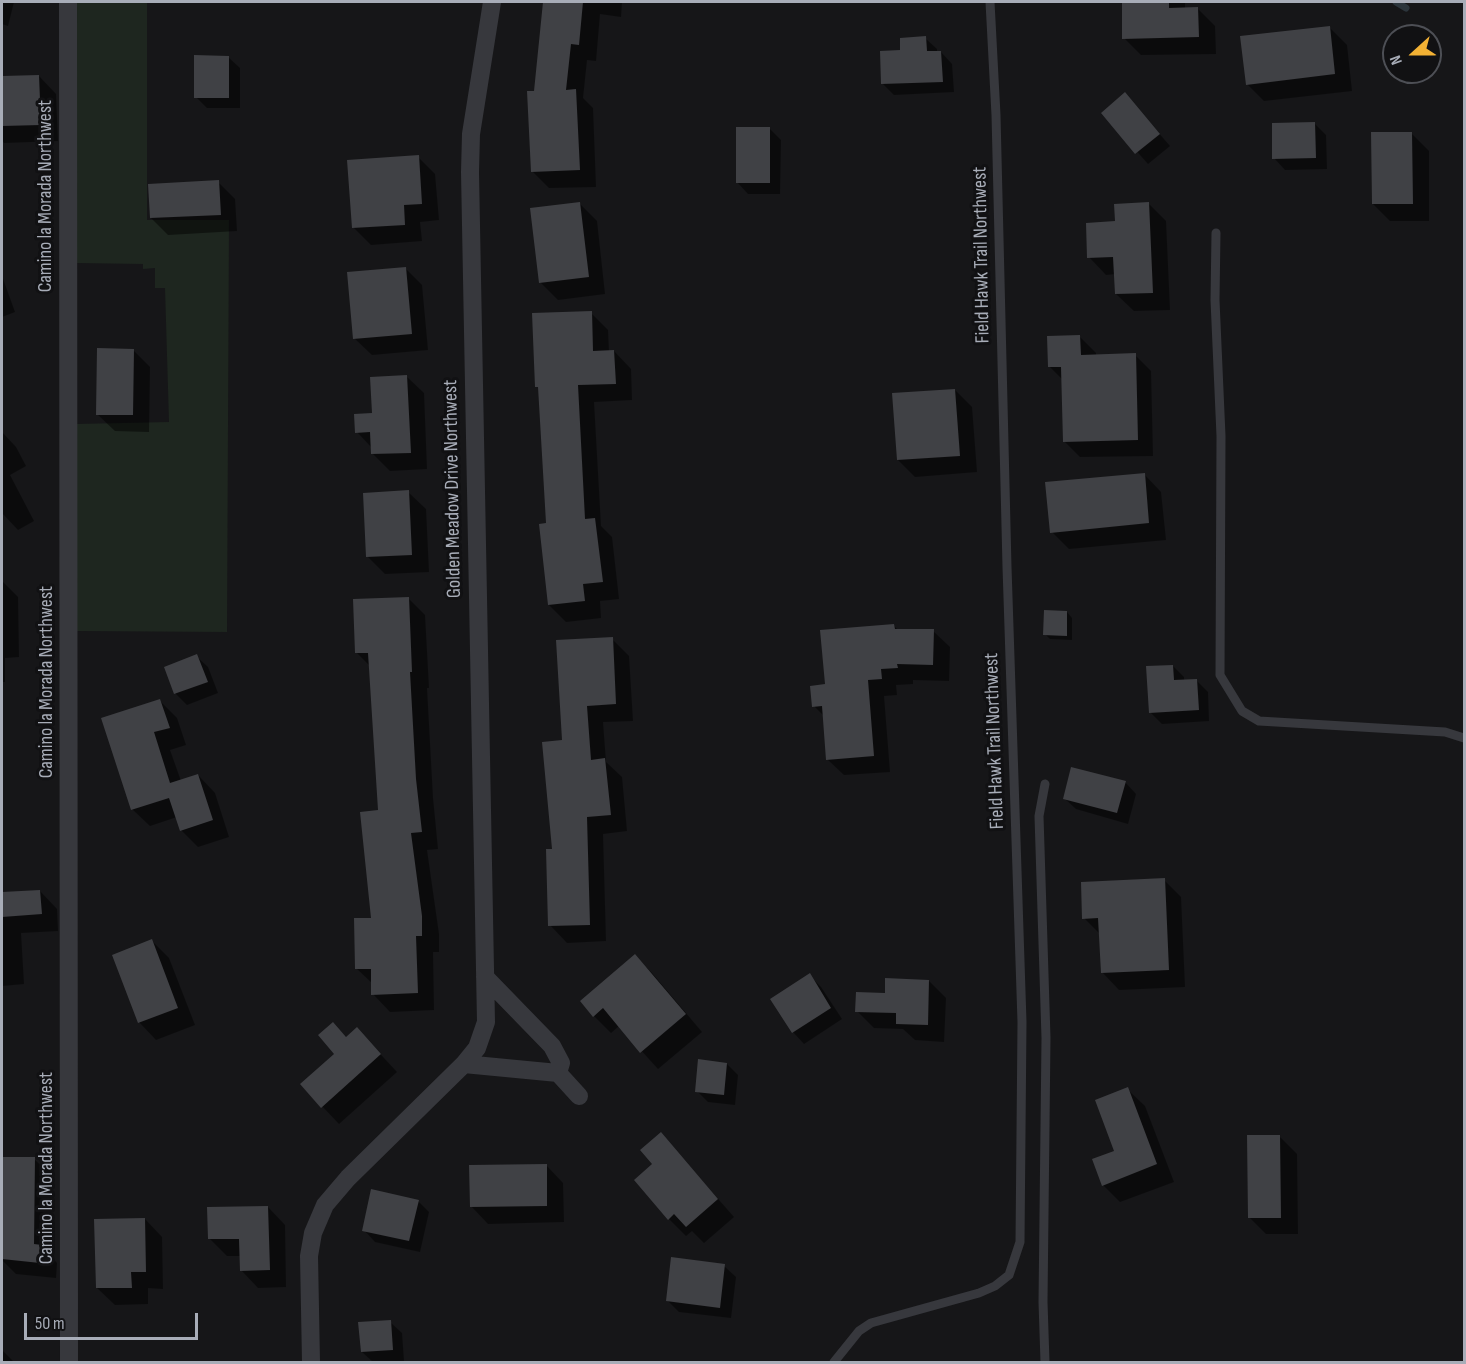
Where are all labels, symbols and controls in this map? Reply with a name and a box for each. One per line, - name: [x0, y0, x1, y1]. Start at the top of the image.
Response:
- north arrow: [1382, 24, 1442, 84]
- text: N: [1386, 53, 1407, 67]
- street label: Camino la Morada Northwest: [34, 100, 58, 292]
- street label: Field Hawk Trail Northwest: [968, 166, 996, 344]
- street label: Golden Meadow Drive Northwest: [439, 380, 467, 598]
- street label: Camino la Morada Northwest: [35, 586, 59, 778]
- street label: Field Hawk Trail Northwest: [980, 652, 1010, 830]
- street label: Camino la Morada Northwest: [35, 1072, 59, 1264]
- scale bar: [27, 1301, 201, 1339]
- text: 50 m: [35, 1313, 65, 1334]

